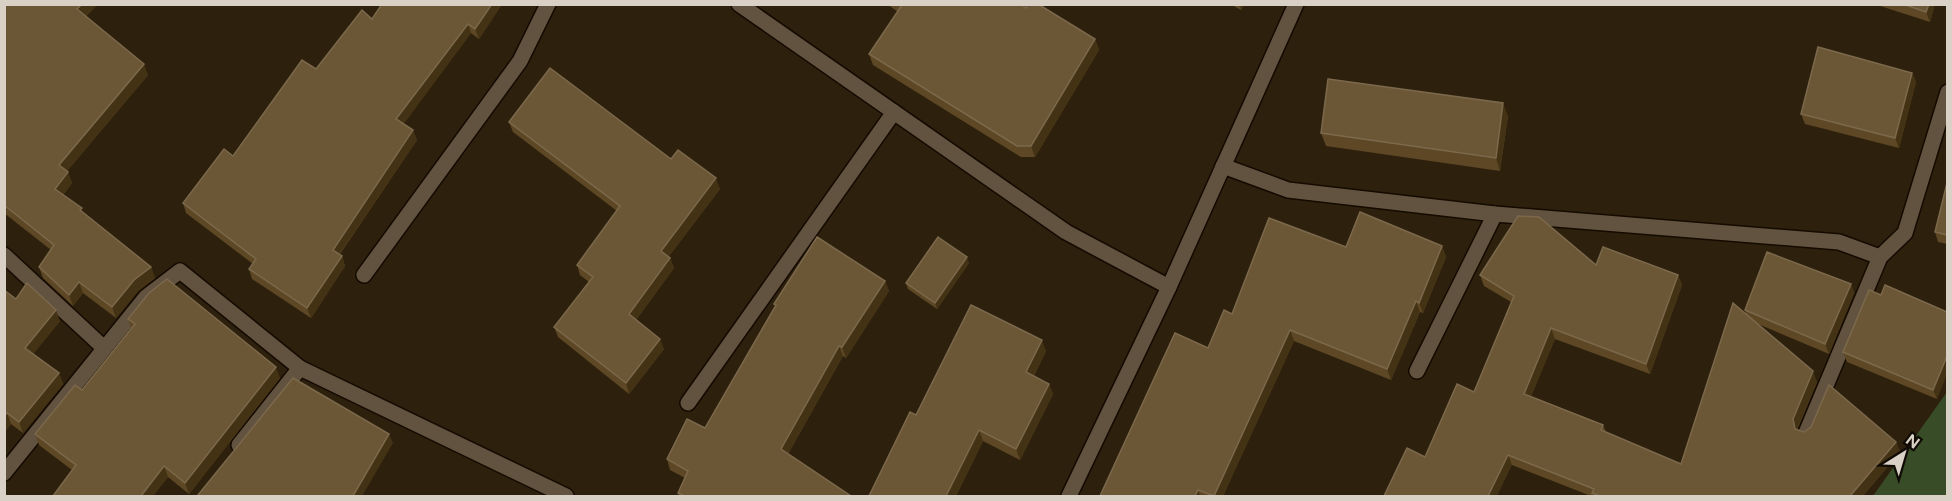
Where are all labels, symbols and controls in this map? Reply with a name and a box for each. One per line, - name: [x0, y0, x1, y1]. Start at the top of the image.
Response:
- north arrow: [1874, 423, 1934, 483]
- text: N: [1902, 430, 1923, 453]

